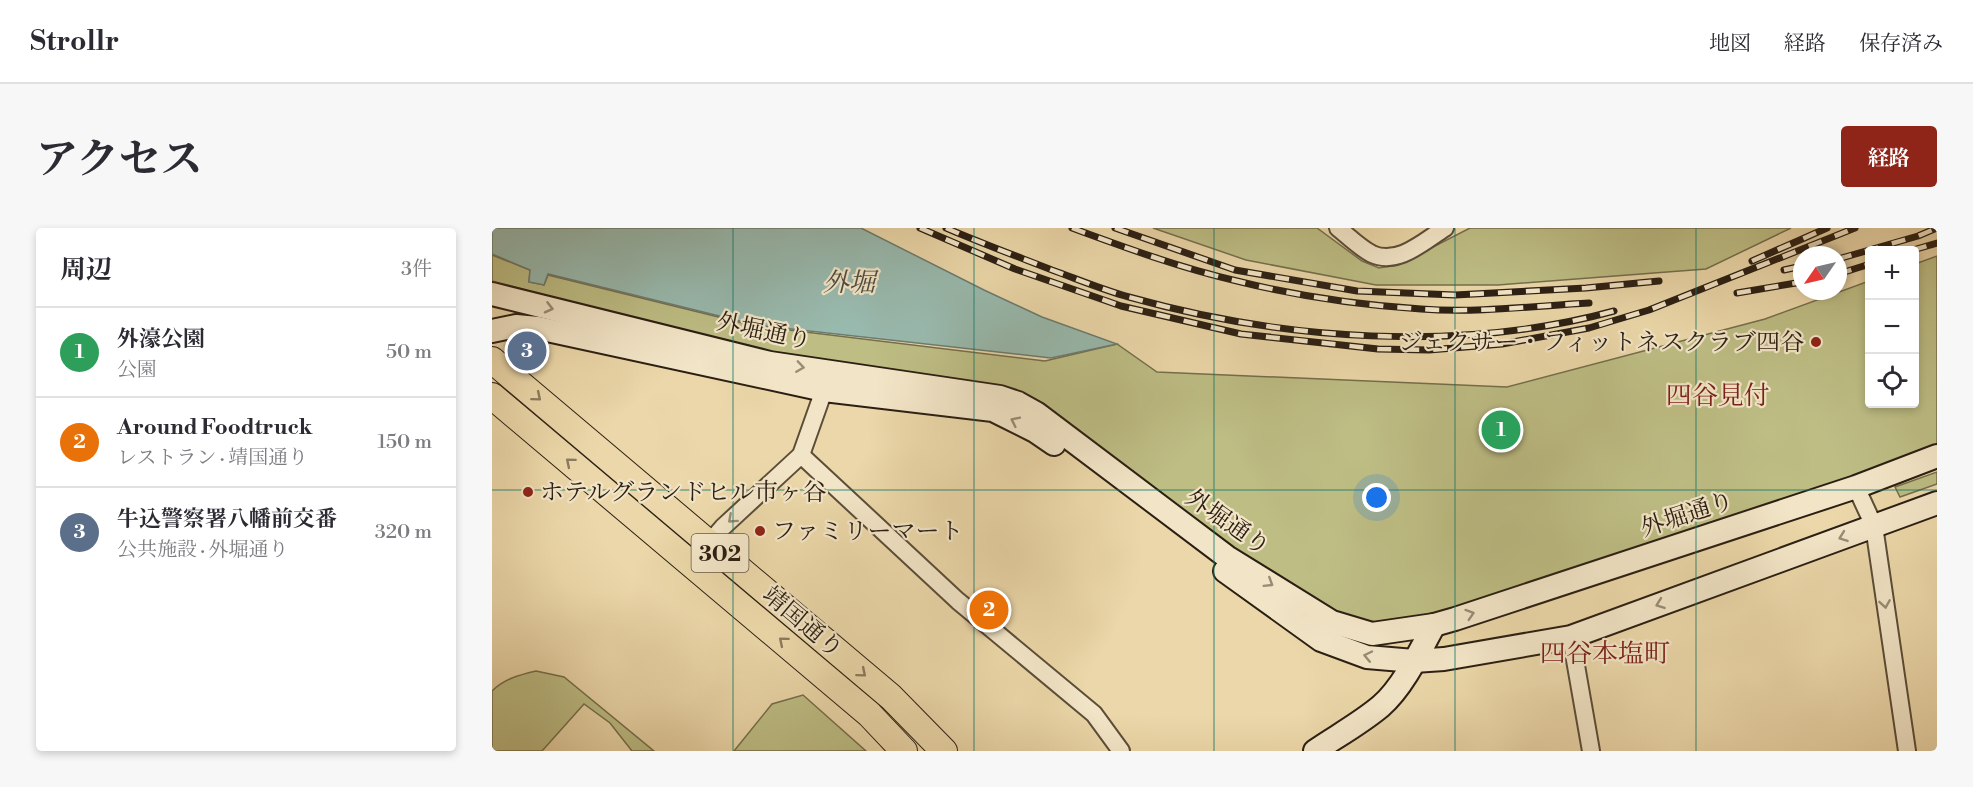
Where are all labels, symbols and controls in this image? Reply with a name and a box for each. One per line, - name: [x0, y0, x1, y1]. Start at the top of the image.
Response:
- text: Strollr: [30, 24, 119, 59]
- text: 地図: [1709, 31, 1751, 57]
- text: 経路: [1784, 31, 1826, 57]
- text: 保存済み: [1859, 31, 1943, 57]
- button: 経路: [1841, 126, 1937, 187]
- text: アクセス: [36, 134, 203, 187]
- north arrow: [1793, 246, 1847, 300]
- map controls: [1865, 246, 1919, 408]
- button: +: [1865, 246, 1919, 300]
- text: 周辺: [60, 254, 112, 286]
- text: 3件: [401, 257, 432, 282]
- water label: 外堀: [823, 267, 879, 299]
- button: −: [1865, 300, 1919, 354]
- one-way arrow: [543, 301, 553, 314]
- street label: 外堀通り: [714, 307, 814, 357]
- text: 外濠公園: [117, 326, 205, 353]
- pin: 3: [507, 328, 546, 374]
- place label: ジェクサー・フィットネスクラブ四谷: [1399, 328, 1804, 358]
- marker: ジェクサー・フィットネスクラブ四谷: [1809, 335, 1823, 349]
- text: 1: [75, 340, 84, 365]
- text: 50 m: [386, 340, 432, 365]
- button: locate: [1865, 354, 1919, 408]
- text: 公園: [117, 358, 157, 383]
- one-way arrow: [795, 361, 804, 373]
- district label: 四谷見付: [1666, 380, 1770, 412]
- one-way arrow: [530, 390, 541, 401]
- pin: 1: [1482, 408, 1520, 452]
- text: Around Foodtruck: [117, 414, 312, 441]
- one-way arrow: [1011, 417, 1022, 428]
- text: 2: [73, 430, 86, 455]
- text: 150 m: [377, 430, 432, 455]
- text: レストラン · 靖国通り: [117, 446, 308, 471]
- one-way arrow: [566, 458, 577, 469]
- place label: ホテルグランドヒル市ヶ谷: [540, 478, 826, 508]
- street label: 外堀通り: [1180, 483, 1275, 563]
- your location: [1362, 483, 1391, 512]
- marker: ホテルグランドヒル市ヶ谷: [521, 485, 535, 499]
- street label: 外堀通り: [1637, 486, 1738, 544]
- text: 牛込警察署八幡前交番: [117, 506, 337, 533]
- one-way arrow: [728, 512, 739, 523]
- place label: ファミリーマート: [772, 517, 964, 547]
- text: 3: [73, 520, 86, 545]
- text: 320 m: [375, 520, 432, 545]
- marker: ファミリーマート: [753, 524, 767, 538]
- one-way arrow: [1838, 530, 1849, 542]
- road number: 302: [692, 534, 748, 572]
- text: 公共施設 · 外堀通り: [117, 538, 289, 563]
- one-way arrow: [1263, 576, 1273, 588]
- street label: 靖国通り: [756, 580, 849, 665]
- pin: 2: [970, 588, 1008, 632]
- one-way arrow: [1655, 597, 1665, 610]
- one-way arrow: [1879, 599, 1891, 608]
- one-way arrow: [1464, 608, 1475, 621]
- one-way arrow: [779, 638, 790, 649]
- district label: 四谷本塩町: [1540, 638, 1670, 670]
- one-way arrow: [1363, 650, 1373, 663]
- one-way arrow: [855, 665, 866, 676]

